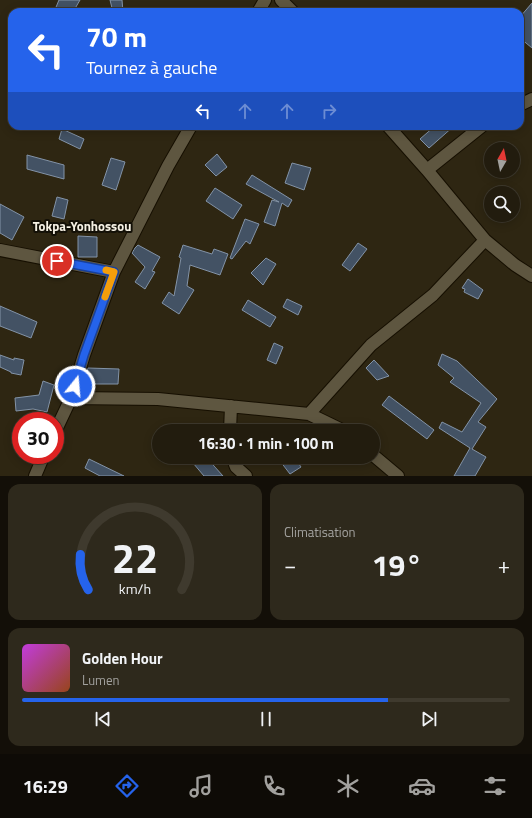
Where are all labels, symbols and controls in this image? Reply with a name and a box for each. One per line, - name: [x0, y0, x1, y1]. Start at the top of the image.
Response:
- text: 70 m: [86, 15, 147, 58]
- icon: left: [20, 24, 72, 76]
- text: Tournez à gauche: [86, 54, 217, 81]
- icon: left: [192, 100, 214, 122]
- icon: ahead: [234, 100, 256, 122]
- icon: ahead: [276, 100, 298, 122]
- icon: right: [318, 100, 340, 122]
- north arrow: [484, 142, 520, 178]
- map controls: [484, 142, 520, 222]
- button: search: [484, 186, 520, 222]
- district label: Tokpa-Yonhossou: [33, 216, 131, 236]
- pin: [40, 244, 74, 278]
- icon: arrive: [46, 250, 68, 272]
- position arrow: [54, 365, 96, 407]
- speed limit sign: 30: [12, 412, 64, 464]
- text: 16:30 · 1 min · 100 m: [198, 432, 334, 455]
- text: Climatisation: [284, 522, 356, 542]
- text: 22: [112, 526, 158, 589]
- text: 19°: [372, 542, 422, 588]
- text: −: [284, 548, 296, 582]
- text: +: [498, 548, 510, 582]
- text: km/h: [119, 578, 151, 600]
- text: Golden Hour: [82, 647, 163, 670]
- text: Lumen: [82, 670, 119, 690]
- icon: previous: [92, 708, 114, 730]
- icon: pause: [255, 708, 277, 730]
- icon: next: [418, 708, 440, 730]
- icon: directions: [113, 772, 141, 800]
- icon: music: [187, 772, 215, 800]
- icon: phone: [260, 772, 288, 800]
- icon: climate: [334, 772, 362, 800]
- icon: car: [408, 772, 436, 800]
- icon: filters: [481, 772, 509, 800]
- text: 16:29: [23, 773, 68, 800]

